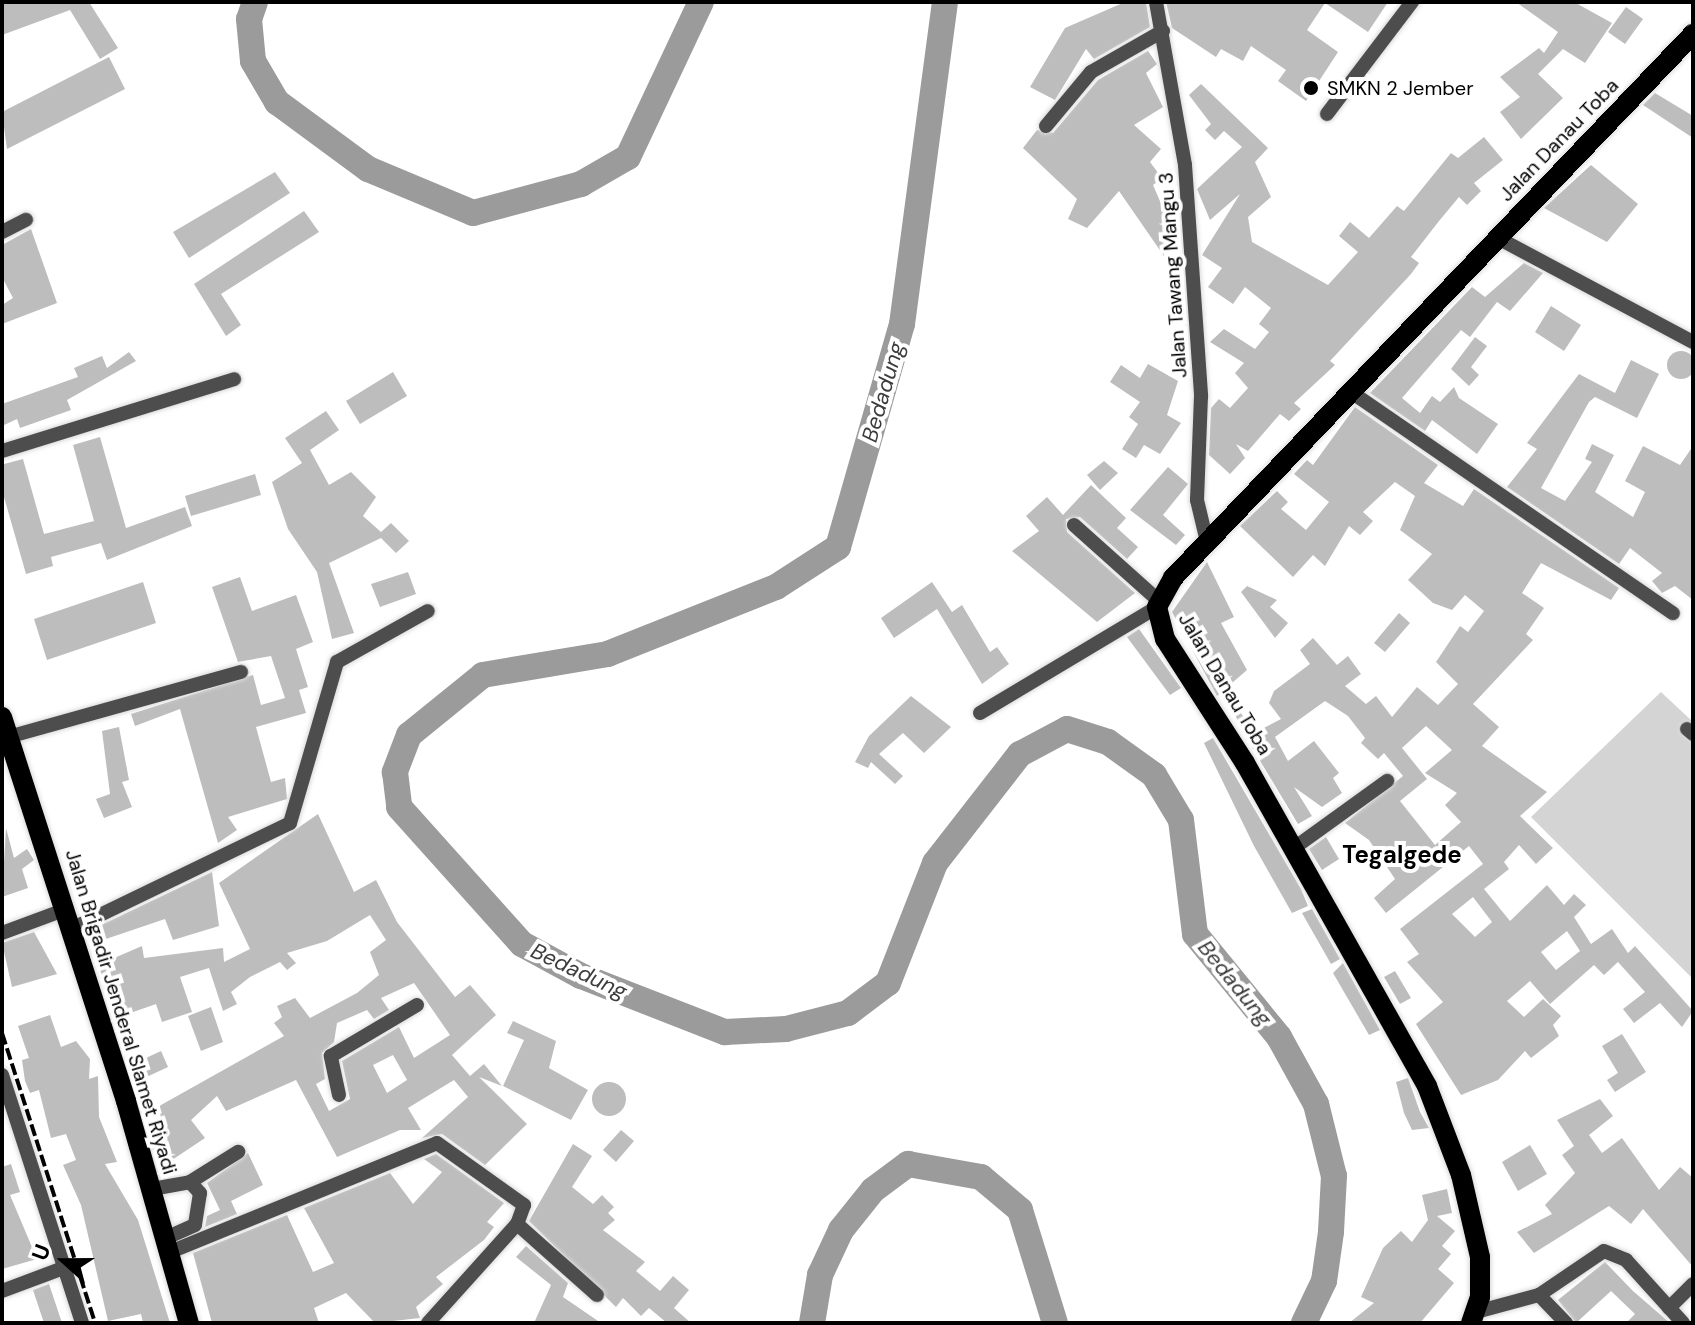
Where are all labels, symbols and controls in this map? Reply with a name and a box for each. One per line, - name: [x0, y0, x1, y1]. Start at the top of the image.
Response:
- street label: Jalan Danau Toba: [1494, 74, 1624, 206]
- place label: SMKN 2 Jember: [1327, 76, 1474, 100]
- marker: SMKN 2 Jember: [1302, 79, 1320, 97]
- street label: Jalan Tawang Mangu 3: [1154, 171, 1192, 379]
- water label: Bedadung: [856, 339, 910, 445]
- street label: Jalan Danau Toba: [1173, 609, 1277, 759]
- district label: Tegalgede: [1342, 841, 1462, 869]
- street label: Jalan Brigadir Jenderal Slamet Riyadi: [60, 847, 182, 1177]
- water label: Bedadung: [1192, 935, 1278, 1031]
- water label: Bedadung: [527, 937, 631, 1005]
- north arrow: [24, 1221, 104, 1301]
- text: U: [25, 1240, 57, 1264]

